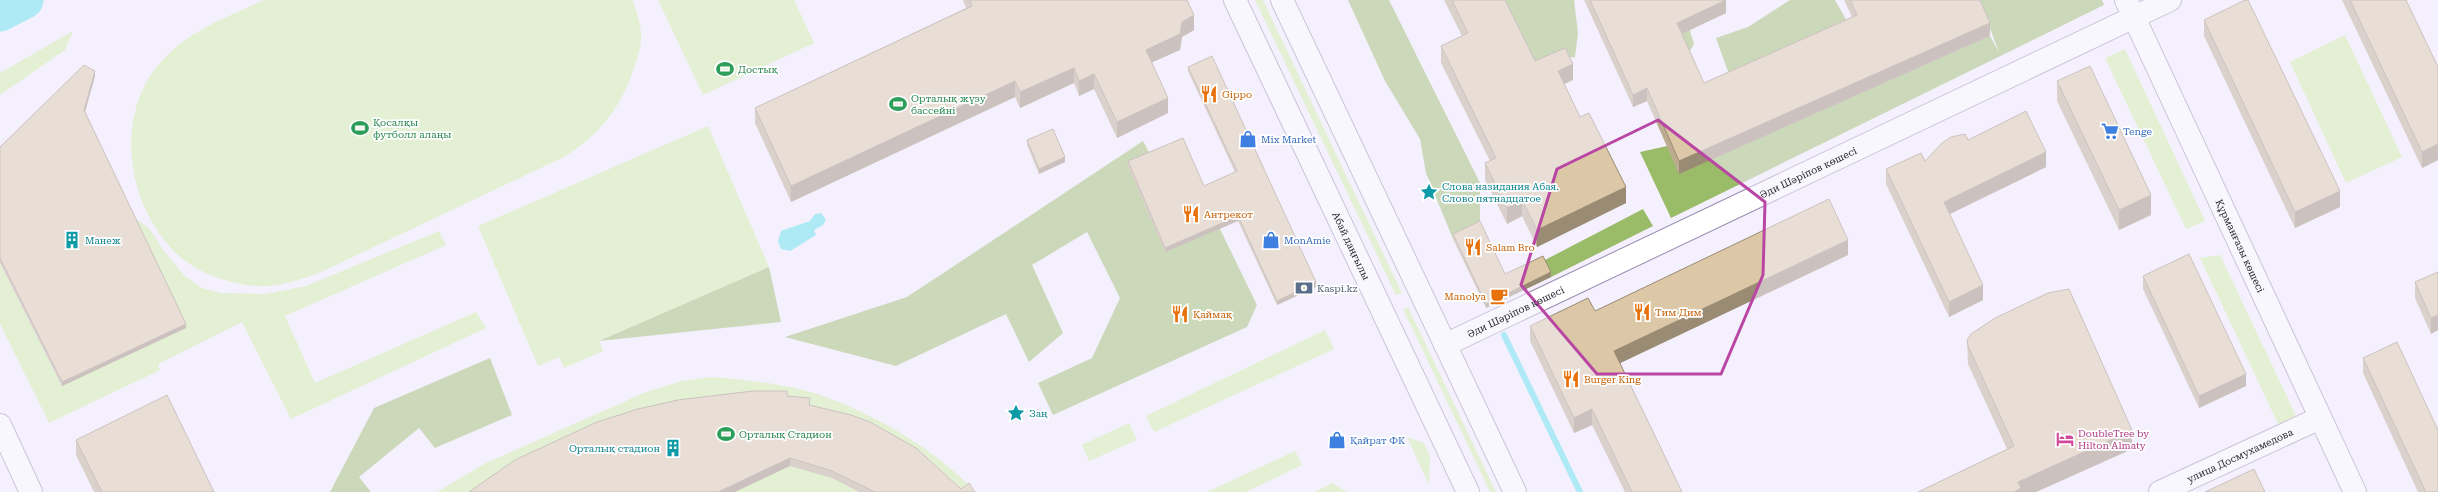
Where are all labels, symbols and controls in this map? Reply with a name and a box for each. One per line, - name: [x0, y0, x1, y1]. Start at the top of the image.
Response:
- sports icon: Достық: [715, 59, 735, 79]
- place label: Достық: [738, 64, 779, 75]
- restaurant icon: Gippo: [1199, 84, 1219, 104]
- place label: Gippo: [1222, 89, 1252, 100]
- place label: Орталық жүзу бассейні: [911, 93, 986, 116]
- sports icon: Орталық жүзу бассейні: [888, 94, 908, 114]
- place label: Қосалқы футболл алаңы: [373, 117, 451, 140]
- sports icon: Қосалқы футболл алаңы: [350, 118, 370, 138]
- supermarket icon: Tenge: [2100, 121, 2120, 141]
- place label: Tenge: [2123, 126, 2152, 137]
- shop icon: Mix Market: [1238, 129, 1258, 149]
- place label: Mix Market: [1261, 134, 1317, 145]
- street label: Әди Шәріпов көшесі: [1758, 145, 1858, 200]
- place label: Слова назидания Абая. Слово пятнадцатое: [1442, 181, 1559, 204]
- place icon: Слова назидания Абая. Слово пятнадцатое: [1419, 182, 1439, 202]
- street label: Құрманғазы көшесі: [2213, 197, 2266, 294]
- restaurant icon: Антрекот: [1181, 204, 1201, 224]
- place label: Антрекот: [1204, 209, 1253, 220]
- street label: Абай даңғылы: [1330, 210, 1372, 282]
- building icon: Манеж: [62, 230, 82, 250]
- shop icon: MonAmie: [1261, 230, 1281, 250]
- place label: Манеж: [85, 235, 121, 246]
- place label: MonAmie: [1284, 235, 1331, 246]
- restaurant icon: Salam Bro: [1463, 237, 1483, 257]
- place label: Salam Bro: [1486, 242, 1535, 253]
- bank icon: Kaspi.kz: [1294, 278, 1314, 298]
- place label: Kaspi.kz: [1317, 283, 1358, 294]
- street label: Әди Шәріпов көшесі: [1465, 284, 1566, 340]
- cafe icon: Manolya: [1489, 286, 1509, 306]
- place label: Manolya: [1444, 291, 1487, 302]
- restaurant icon: Тим Дим: [1632, 302, 1652, 322]
- restaurant icon: Қаймақ: [1170, 304, 1190, 324]
- place label: Тим Дим: [1655, 307, 1702, 318]
- place label: Қаймақ: [1193, 309, 1233, 320]
- restaurant icon: Burger King: [1561, 369, 1581, 389]
- place label: Burger King: [1584, 374, 1641, 385]
- place icon: Заң: [1006, 403, 1026, 423]
- place label: Заң: [1029, 408, 1048, 419]
- sports icon: Орталық Стадион: [716, 424, 736, 444]
- street label: улица Досмухамедова: [2185, 426, 2295, 485]
- place label: DoubleTree by Hilton Almaty: [2078, 428, 2149, 451]
- place label: Орталық Стадион: [739, 429, 832, 440]
- hotel icon: DoubleTree by Hilton Almaty: [2055, 429, 2075, 449]
- shop icon: Қайрат ФК: [1327, 430, 1347, 450]
- place label: Қайрат ФК: [1350, 435, 1406, 446]
- building icon: Орталық стадион: [663, 438, 683, 458]
- place label: Орталық стадион: [569, 443, 660, 454]

